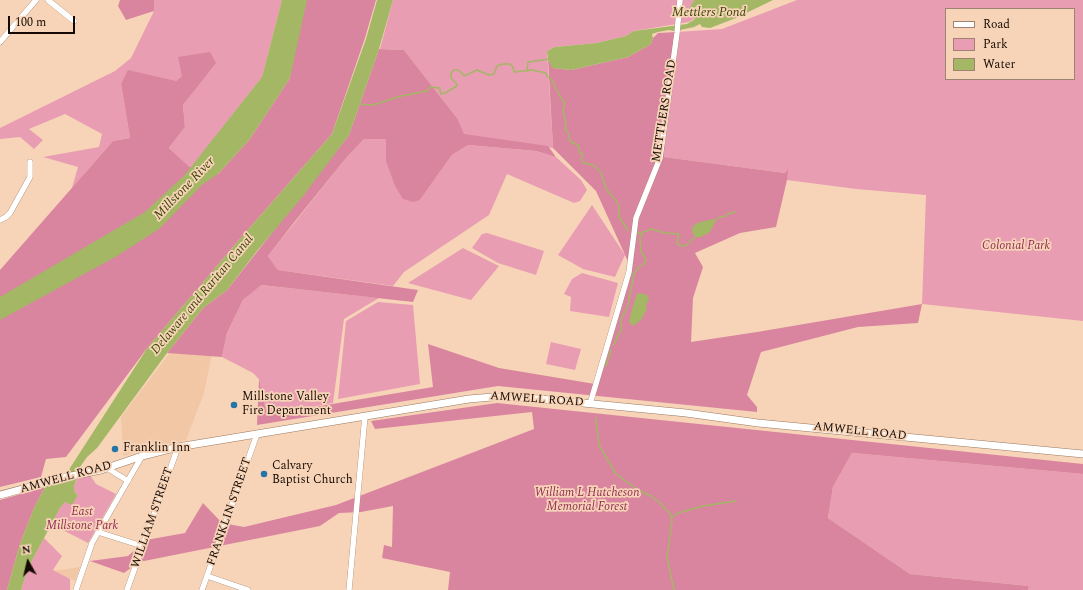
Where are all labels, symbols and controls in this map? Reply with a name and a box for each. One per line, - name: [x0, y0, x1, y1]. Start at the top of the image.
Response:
- water label: Mettlers Pond: [672, 5, 746, 21]
- scale bar: [10, 8, 77, 34]
- legend: [945, 8, 1075, 80]
- text: 100 m: [15, 13, 46, 32]
- text: Road: [983, 15, 1010, 34]
- text: Park: [983, 35, 1008, 54]
- text: Water: [983, 55, 1015, 74]
- street label: METTLERS ROAD: [650, 59, 680, 163]
- water label: Millstone River: [151, 154, 219, 224]
- water label: Delaware and Raritan Canal: [148, 232, 258, 358]
- park label: Colonial Park: [982, 240, 1050, 254]
- street label: AMWELL ROAD: [490, 390, 584, 410]
- place label: Millstone Valley Fire Department: [242, 391, 331, 419]
- marker: Millstone Valley Fire Department: [229, 400, 239, 410]
- street label: AMWELL ROAD: [813, 420, 907, 444]
- place label: Franklin Inn: [123, 442, 190, 456]
- marker: Franklin Inn: [110, 444, 120, 454]
- street label: FRANKLIN STREET: [205, 456, 255, 568]
- street label: AMWELL ROAD: [19, 459, 113, 497]
- place label: Calvary Baptist Church: [272, 460, 353, 488]
- street label: WILLIAM STREET: [129, 466, 177, 570]
- marker: Calvary Baptist Church: [259, 469, 269, 479]
- park label: William L Hutcheson Memorial Forest: [534, 487, 640, 515]
- park label: East Millstone Park: [46, 506, 118, 534]
- text: N: [21, 541, 32, 559]
- north arrow: [8, 542, 48, 582]

